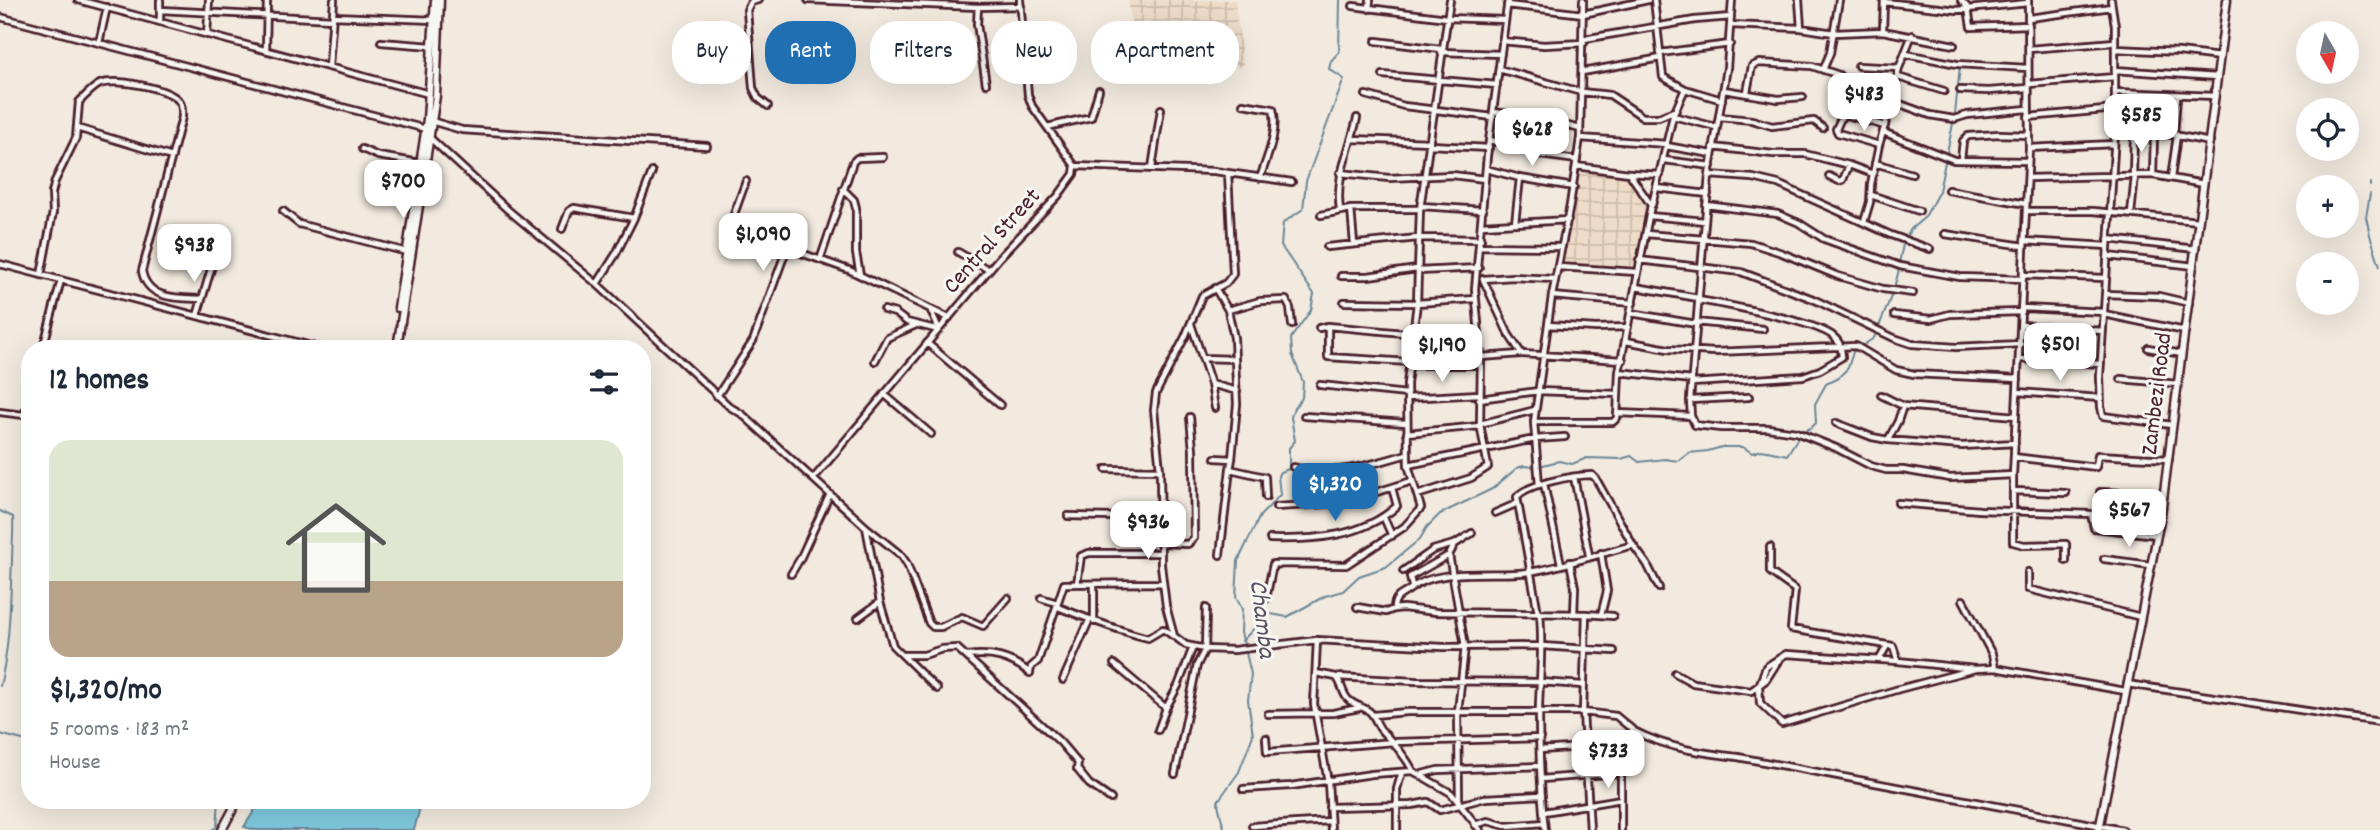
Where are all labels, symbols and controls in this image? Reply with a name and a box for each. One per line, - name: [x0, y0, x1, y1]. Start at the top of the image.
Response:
- chip: Buy: [672, 21, 751, 84]
- chip: Rent: [765, 21, 856, 84]
- chip: Filters: [870, 21, 977, 84]
- chip: New: [991, 21, 1077, 84]
- chip: Apartment: [1091, 21, 1239, 84]
- north arrow: [2296, 21, 2359, 84]
- map controls: [2296, 21, 2359, 315]
- pin: $483: [1823, 74, 1905, 133]
- text: $483: [1844, 79, 1884, 112]
- pin: $585: [2100, 94, 2182, 154]
- button: locate: [2296, 98, 2359, 161]
- text: $585: [2120, 100, 2162, 133]
- pin: $628: [1491, 108, 1573, 168]
- text: $628: [1511, 114, 1553, 147]
- pin: $700: [362, 160, 444, 220]
- text: $700: [380, 166, 426, 199]
- button: +: [2296, 175, 2359, 238]
- street label: Central Street: [936, 181, 1050, 302]
- pin: $1,090: [706, 214, 820, 273]
- text: $1,090: [735, 219, 791, 252]
- pin: $938: [153, 224, 235, 284]
- text: $938: [173, 230, 215, 263]
- button: −: [2296, 252, 2359, 315]
- pin: $1,190: [1385, 324, 1499, 384]
- pin: $501: [2019, 324, 2101, 383]
- text: $501: [2040, 329, 2080, 362]
- text: $1,190: [1417, 330, 1467, 363]
- street label: Zambezi Road: [2134, 331, 2182, 457]
- text: 12 homes: [49, 361, 149, 404]
- icon: filters: [585, 363, 623, 401]
- pin: $1,320: [1278, 463, 1392, 523]
- text: $1,320: [1308, 469, 1362, 502]
- icon: home: [273, 485, 399, 611]
- pin: $567: [2088, 490, 2170, 549]
- text: $567: [2108, 495, 2150, 528]
- pin: $936: [1107, 502, 1189, 561]
- text: $936: [1126, 507, 1170, 540]
- water label: Chamba: [1238, 578, 1284, 662]
- text: $1,320/mo: [49, 671, 162, 714]
- text: 5 rooms · 183 m²: [49, 714, 189, 747]
- pin: $733: [1567, 730, 1649, 790]
- text: $733: [1588, 736, 1628, 769]
- text: House: [49, 747, 101, 780]

